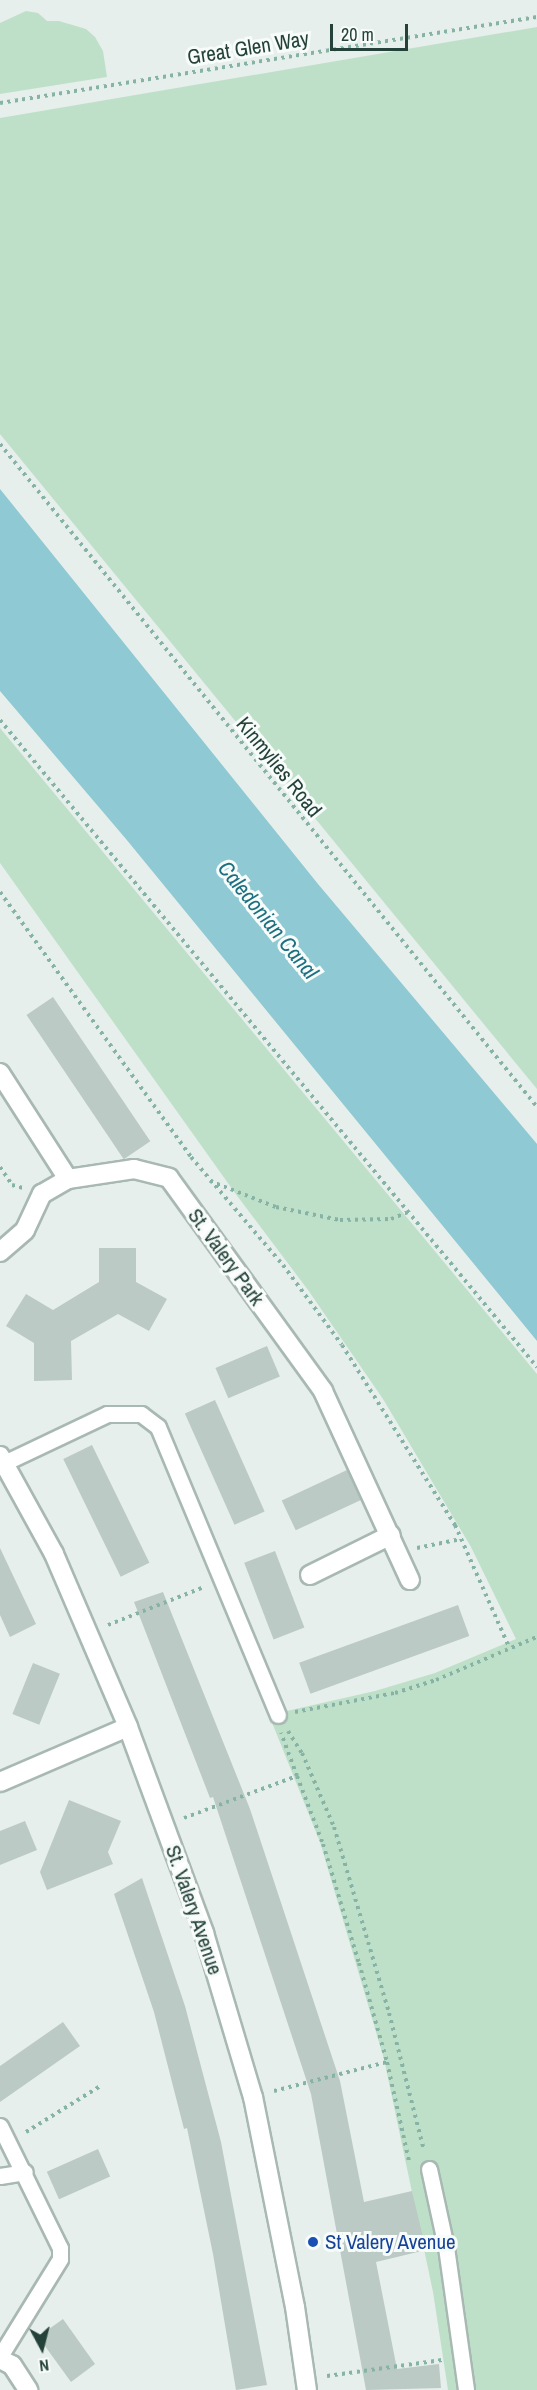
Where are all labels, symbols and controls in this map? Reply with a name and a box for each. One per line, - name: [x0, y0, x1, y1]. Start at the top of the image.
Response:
- scale bar: [333, 12, 411, 50]
- text: 20 m: [341, 22, 374, 47]
- street label: Great Glen Way: [185, 26, 311, 70]
- street label: Kinmylies Road: [231, 712, 327, 822]
- water label: Caledonian Canal: [212, 856, 324, 984]
- street label: St. Valery Park: [182, 1204, 270, 1310]
- street label: St. Valery Avenue: [160, 1841, 228, 1979]
- place label: St Valery Avenue: [325, 2229, 457, 2255]
- marker: St Valery Avenue: [306, 2235, 320, 2249]
- north arrow: [12, 2318, 72, 2378]
- text: N: [38, 2354, 50, 2377]

